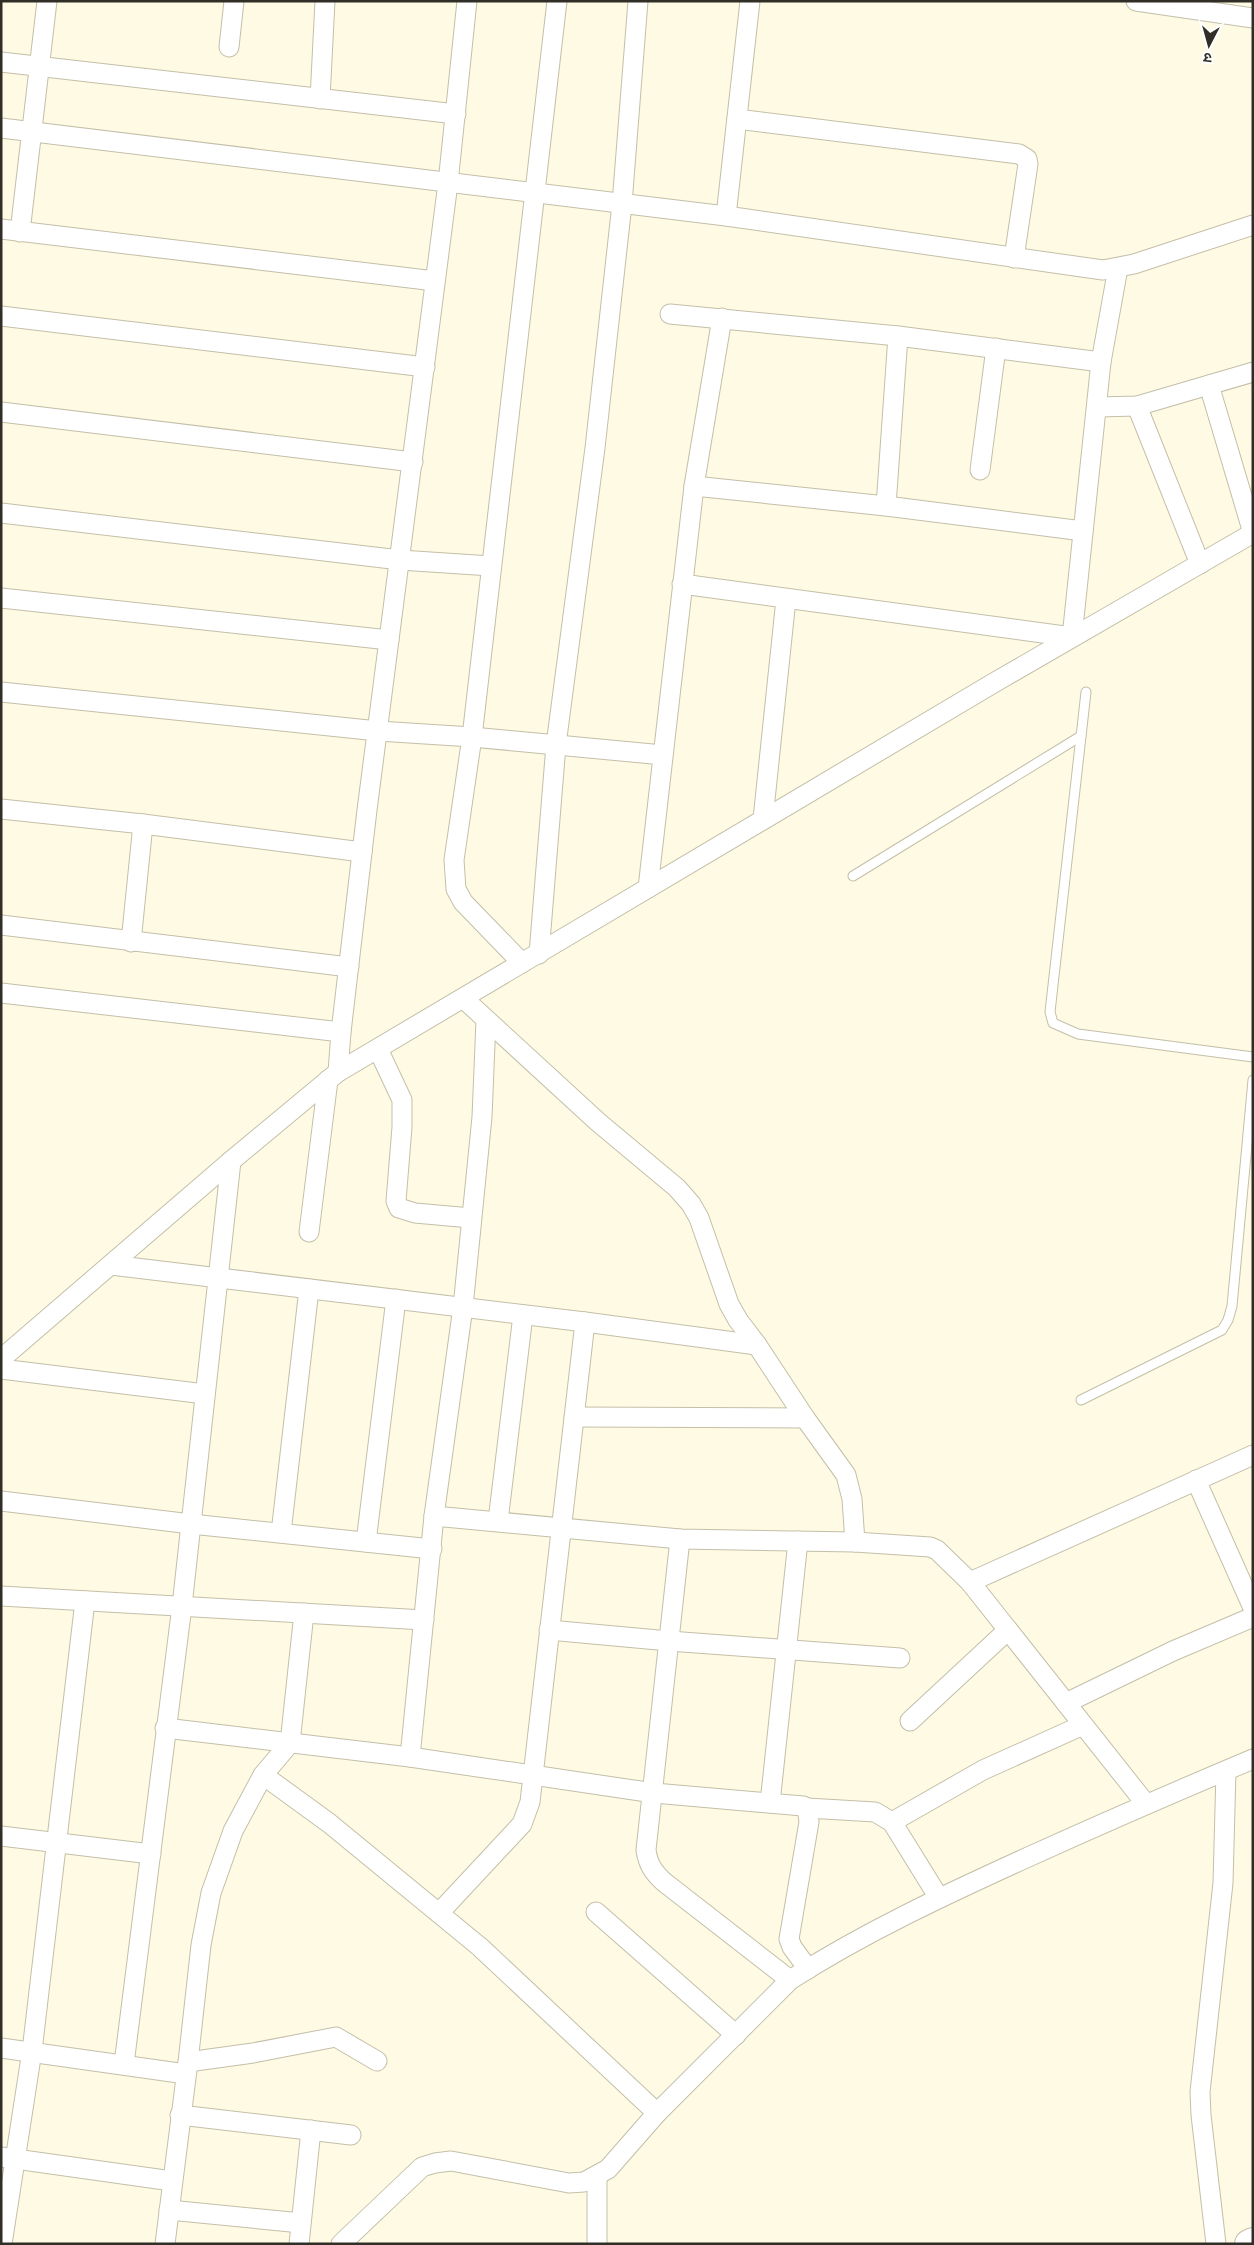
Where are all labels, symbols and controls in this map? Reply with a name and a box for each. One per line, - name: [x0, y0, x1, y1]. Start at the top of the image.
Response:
- north arrow: [1184, 20, 1234, 70]
- text: उ: [1202, 46, 1213, 67]

